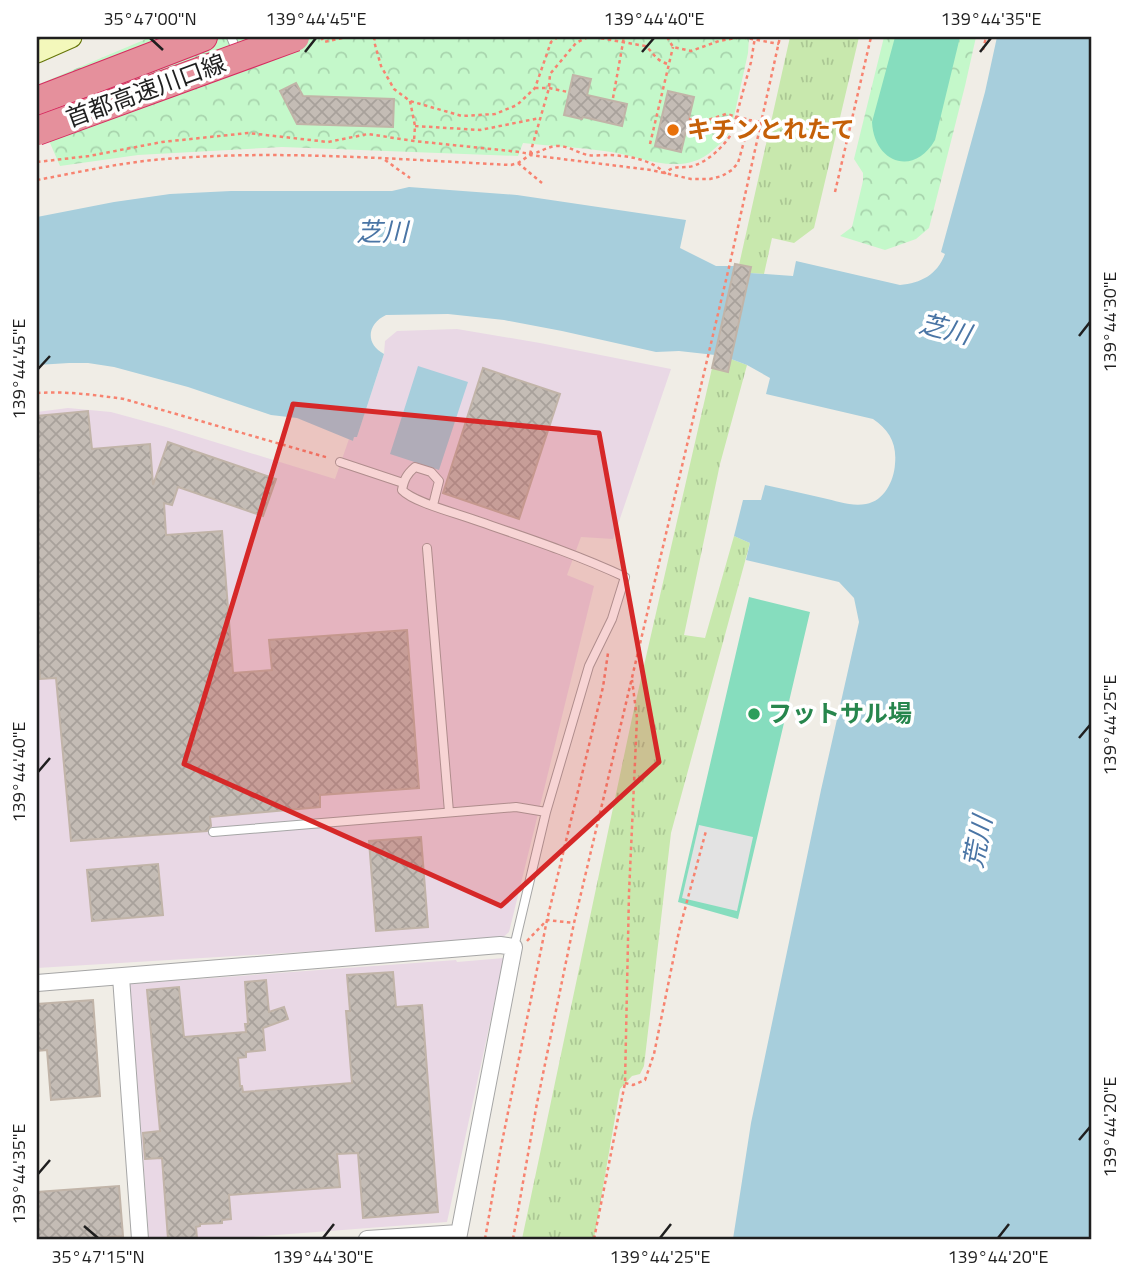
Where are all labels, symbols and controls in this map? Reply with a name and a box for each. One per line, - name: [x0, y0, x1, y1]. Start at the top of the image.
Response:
- text: 35°47'00"N: [103, 5, 197, 32]
- text: 139°44'45"E: [265, 5, 367, 32]
- text: 139°44'40"E: [603, 5, 705, 32]
- text: 139°44'35"E: [940, 5, 1042, 32]
- street label: 首都高速川口線: [61, 44, 231, 136]
- place label: キチンとれたて: [687, 111, 855, 147]
- marker: キチンとれたて: [665, 122, 681, 138]
- water label: 芝川: [356, 212, 411, 251]
- text: 139°44'30"E: [1096, 271, 1123, 373]
- water label: 芝川: [915, 303, 978, 354]
- text: 139°44'45"E: [5, 318, 32, 420]
- text: 139°44'25"E: [1096, 674, 1123, 776]
- place label: フットサル場: [768, 695, 912, 731]
- marker: フットサル場: [746, 706, 762, 722]
- text: 139°44'40"E: [5, 721, 32, 823]
- water label: 荒川: [953, 810, 1002, 871]
- text: 139°44'20"E: [1096, 1076, 1123, 1178]
- text: 139°44'35"E: [5, 1123, 32, 1225]
- text: 35°47'15"N: [51, 1243, 145, 1270]
- text: 139°44'30"E: [272, 1243, 374, 1270]
- text: 139°44'25"E: [609, 1243, 711, 1270]
- text: 139°44'20"E: [947, 1243, 1049, 1270]

